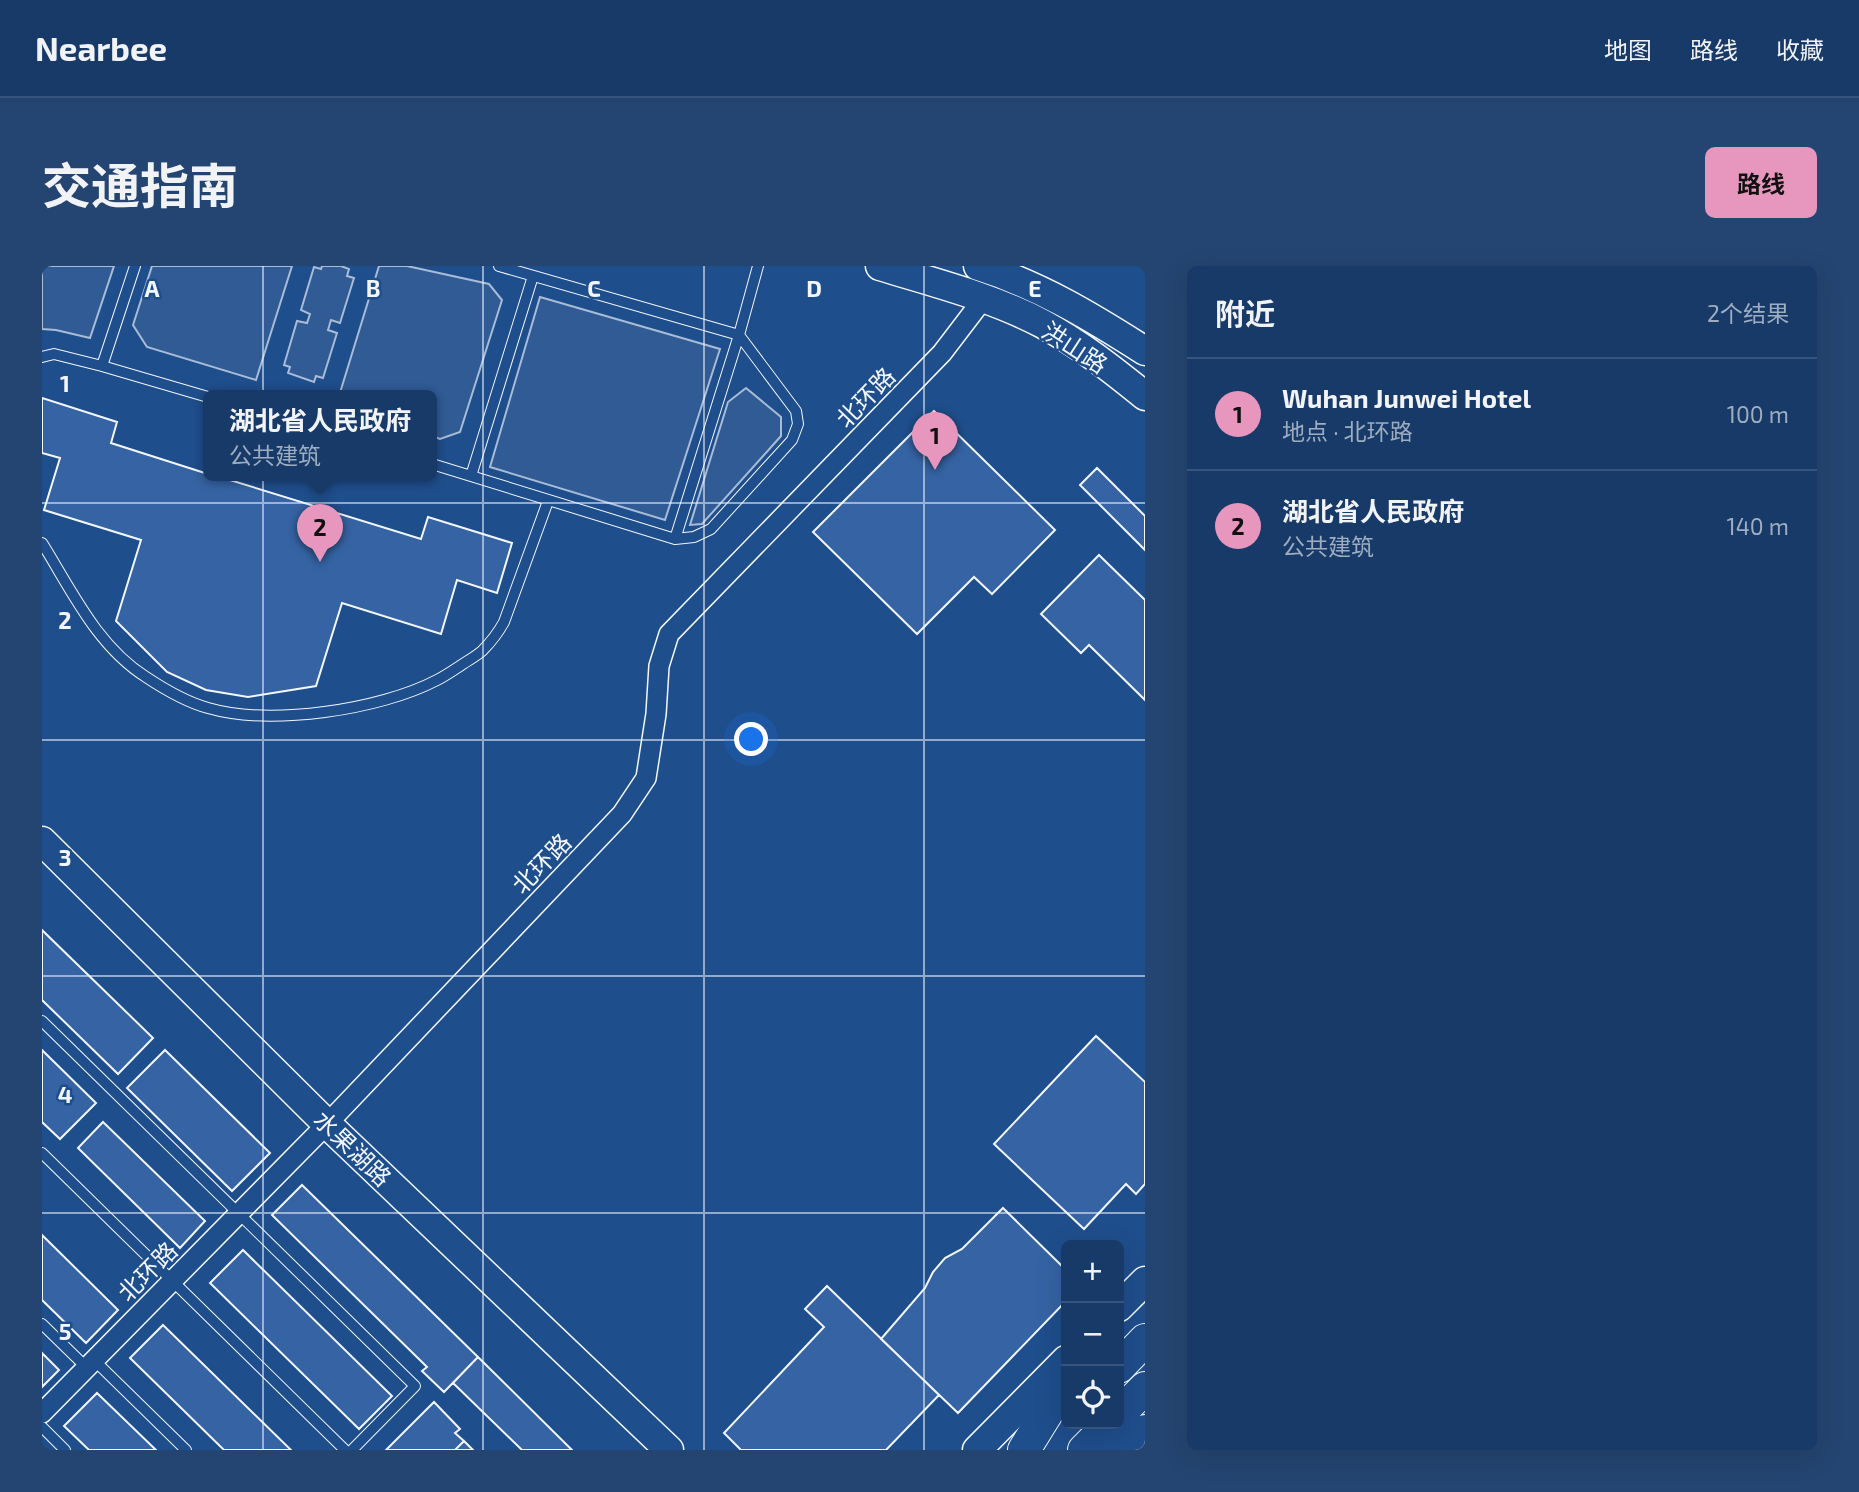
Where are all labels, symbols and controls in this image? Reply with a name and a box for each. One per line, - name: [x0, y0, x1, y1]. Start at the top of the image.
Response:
- text: Nearbee: [35, 28, 167, 68]
- text: 地图: [1604, 35, 1652, 64]
- text: 路线: [1690, 35, 1738, 64]
- text: 收藏: [1776, 35, 1824, 64]
- button: 路线: [1705, 147, 1817, 218]
- text: 交通指南: [42, 155, 238, 214]
- text: A: [144, 274, 160, 302]
- text: B: [366, 274, 380, 302]
- text: C: [587, 274, 601, 302]
- text: D: [806, 274, 822, 302]
- text: E: [1028, 274, 1042, 302]
- text: 附近: [1215, 295, 1275, 331]
- text: 2个结果: [1707, 299, 1789, 327]
- street label: 洪山路: [1037, 315, 1113, 379]
- street label: 北环路: [830, 361, 900, 433]
- text: 1: [60, 369, 70, 397]
- text: Wuhan Junwei Hotel: [1282, 382, 1531, 413]
- popup: [203, 390, 437, 481]
- text: 1: [1233, 400, 1243, 428]
- text: 100 m: [1727, 400, 1789, 428]
- text: 湖北省人民政府: [229, 404, 411, 435]
- pin: 1: [912, 412, 958, 470]
- text: 地点 · 北环路: [1282, 417, 1413, 445]
- text: 公共建筑: [229, 441, 321, 469]
- text: 湖北省人民政府: [1282, 495, 1464, 526]
- pin: 2: [297, 504, 343, 562]
- text: 2: [1231, 512, 1245, 540]
- text: 140 m: [1727, 512, 1789, 540]
- text: 公共建筑: [1282, 532, 1374, 560]
- text: 2: [58, 606, 72, 634]
- your location: [734, 722, 768, 756]
- street label: 北环路: [506, 827, 576, 899]
- text: 3: [58, 843, 72, 871]
- text: 4: [58, 1080, 72, 1108]
- street label: 水果湖路: [308, 1104, 398, 1192]
- street label: 北环路: [111, 1235, 183, 1307]
- map controls: [1061, 1240, 1124, 1429]
- button: +: [1061, 1240, 1124, 1303]
- button: −: [1061, 1303, 1124, 1366]
- text: 5: [59, 1317, 71, 1345]
- button: locate: [1061, 1366, 1124, 1429]

